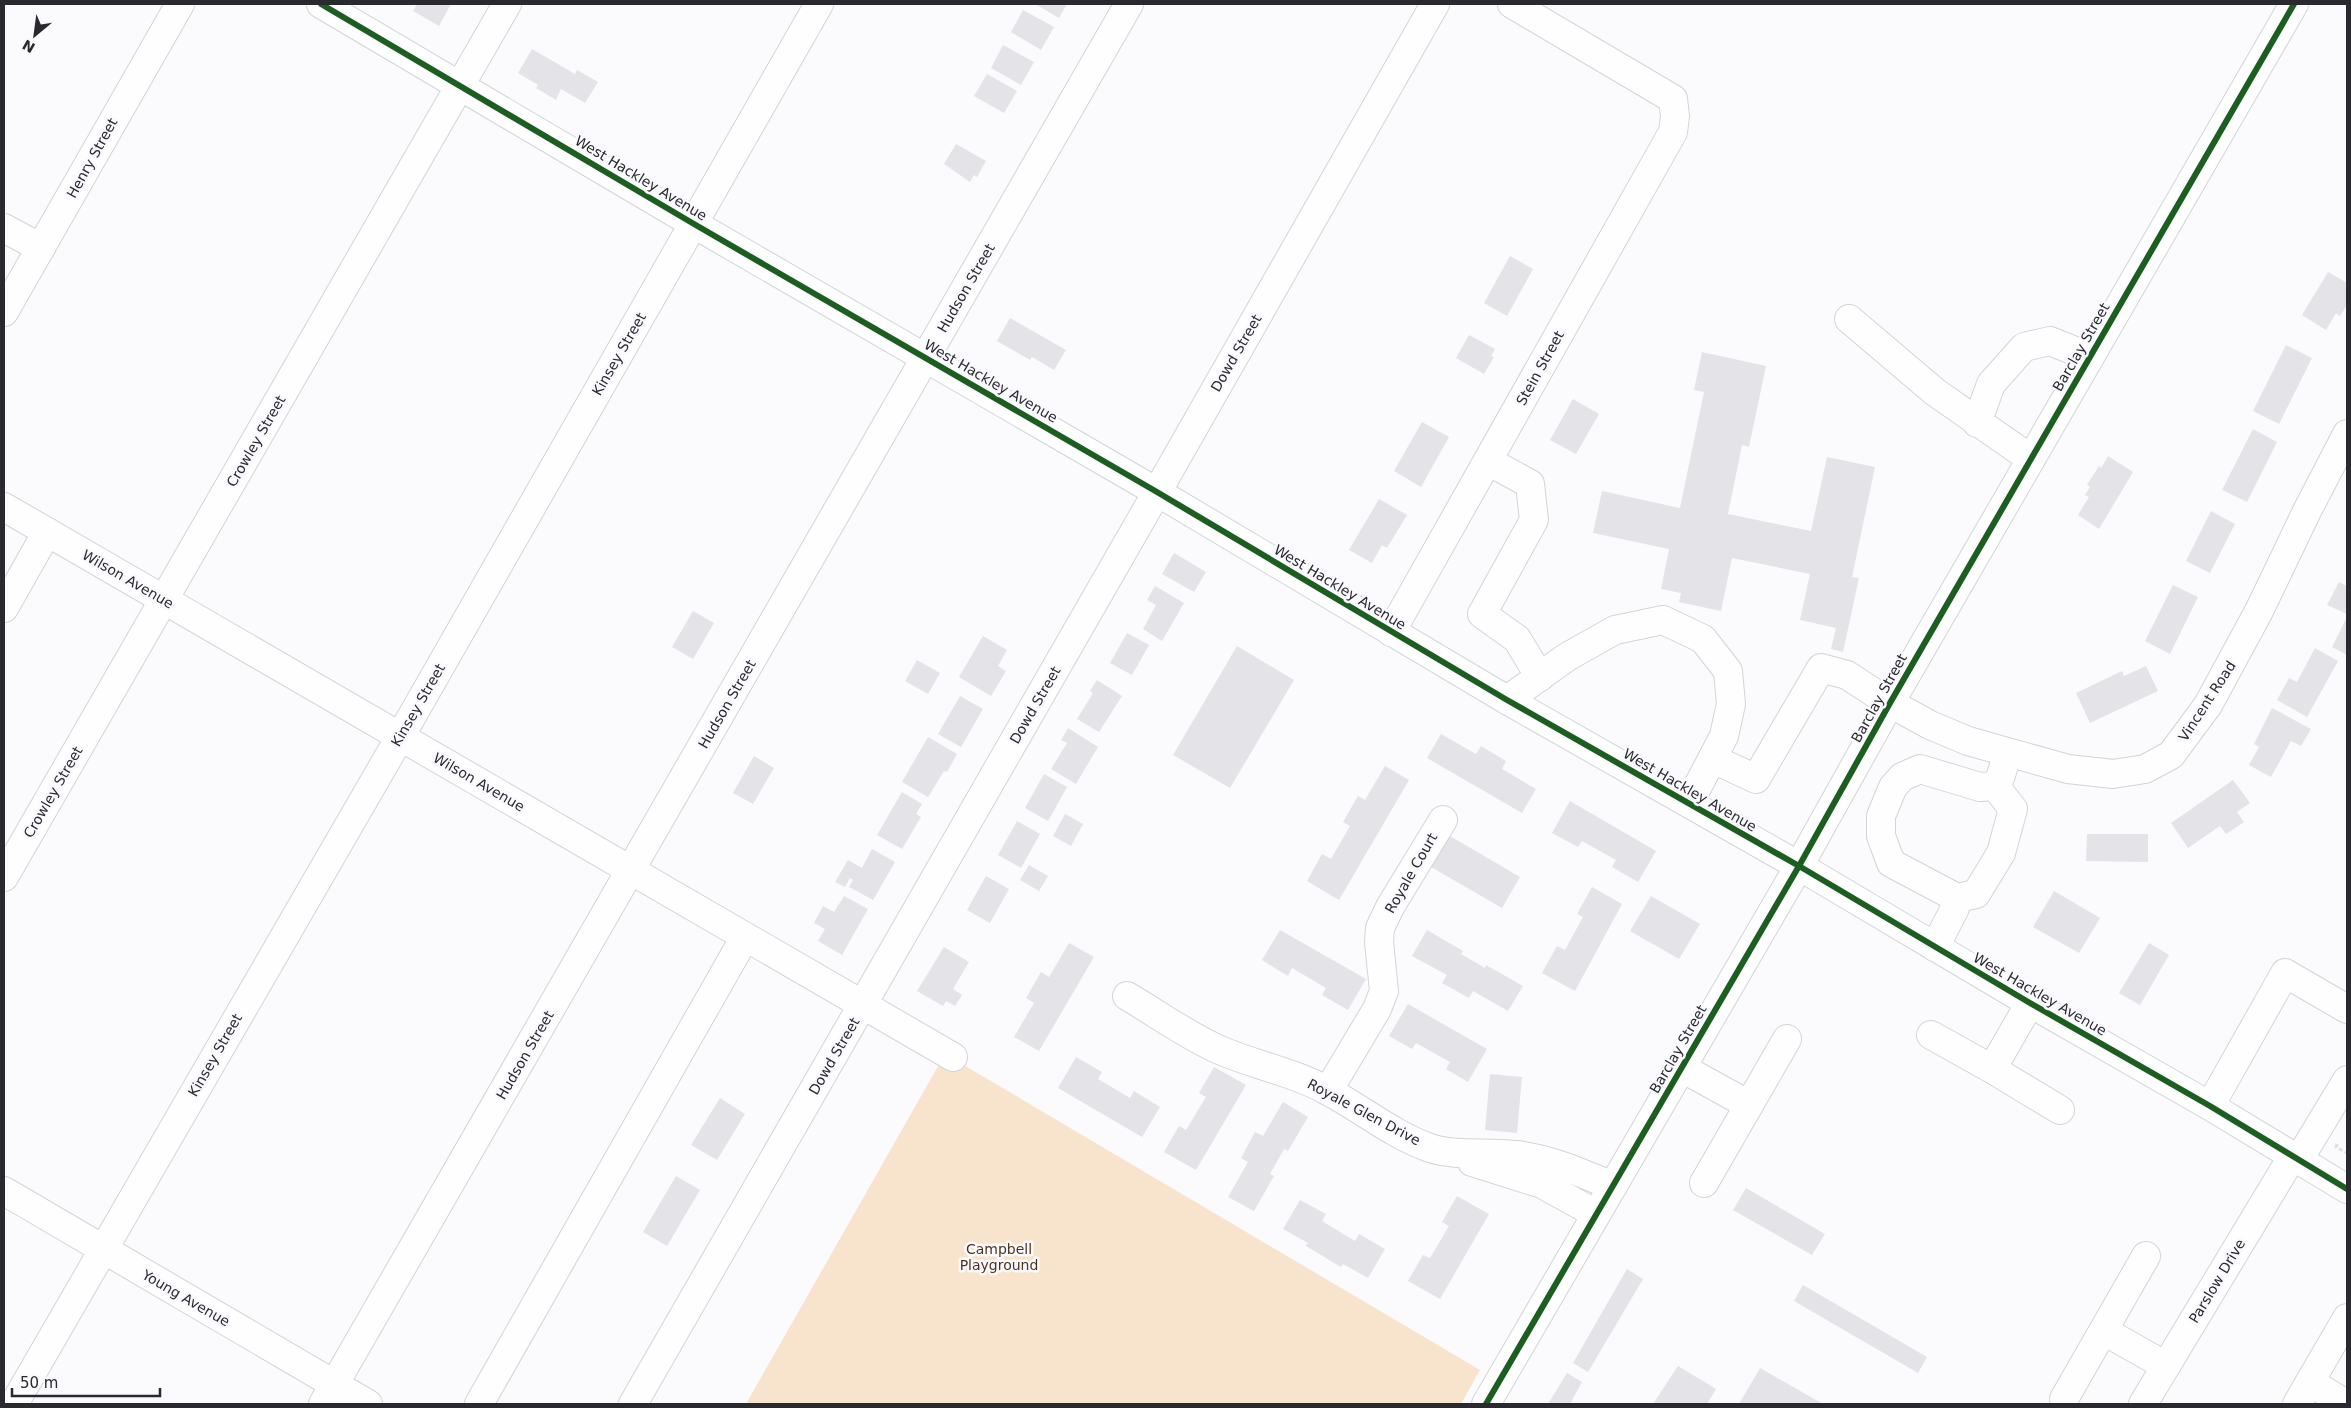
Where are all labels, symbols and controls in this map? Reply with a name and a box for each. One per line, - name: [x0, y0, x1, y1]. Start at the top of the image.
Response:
- north arrow: [10, 10, 60, 60]
- text: N: [20, 37, 38, 56]
- street label: Henry Street: [63, 115, 121, 201]
- street label: West Hackley Avenue: [572, 132, 710, 224]
- street label: Hudson Street: [934, 240, 998, 335]
- street label: Barclay Street: [2049, 300, 2113, 394]
- street label: Kinsey Street: [589, 309, 649, 398]
- street label: Dowd Street: [1207, 311, 1265, 395]
- street label: Stein Street: [1513, 327, 1567, 408]
- street label: West Hackley Avenue: [922, 336, 1060, 426]
- street label: Crowley Street: [223, 392, 289, 490]
- street label: West Hackley Avenue: [1271, 541, 1409, 633]
- street label: Wilson Avenue: [80, 546, 176, 612]
- street label: Barclay Street: [1848, 650, 1910, 745]
- street label: Hudson Street: [695, 656, 759, 751]
- street label: Vincent Road: [2175, 658, 2239, 744]
- street label: Kinsey Street: [388, 660, 448, 749]
- street label: Dowd Street: [1006, 663, 1064, 747]
- street label: Crowley Street: [20, 743, 86, 841]
- street label: West Hackley Avenue: [1621, 745, 1759, 835]
- street label: Wilson Avenue: [431, 749, 527, 815]
- street label: Royale Court: [1382, 830, 1441, 916]
- street label: West Hackley Avenue: [1971, 949, 2109, 1039]
- street label: Barclay Street: [1646, 1002, 1710, 1096]
- street label: Hudson Street: [493, 1007, 557, 1102]
- street label: Kinsey Street: [185, 1010, 245, 1099]
- street label: Dowd Street: [805, 1014, 863, 1098]
- street label: Royale Glen Drive: [1305, 1075, 1423, 1149]
- street label: Parslow Drive: [2186, 1236, 2248, 1326]
- park label: Campbell Playground: [960, 1241, 1038, 1273]
- street label: Young Avenue: [139, 1266, 233, 1330]
- scale bar: [12, 1366, 160, 1398]
- text: 50 m: [20, 1374, 58, 1392]

